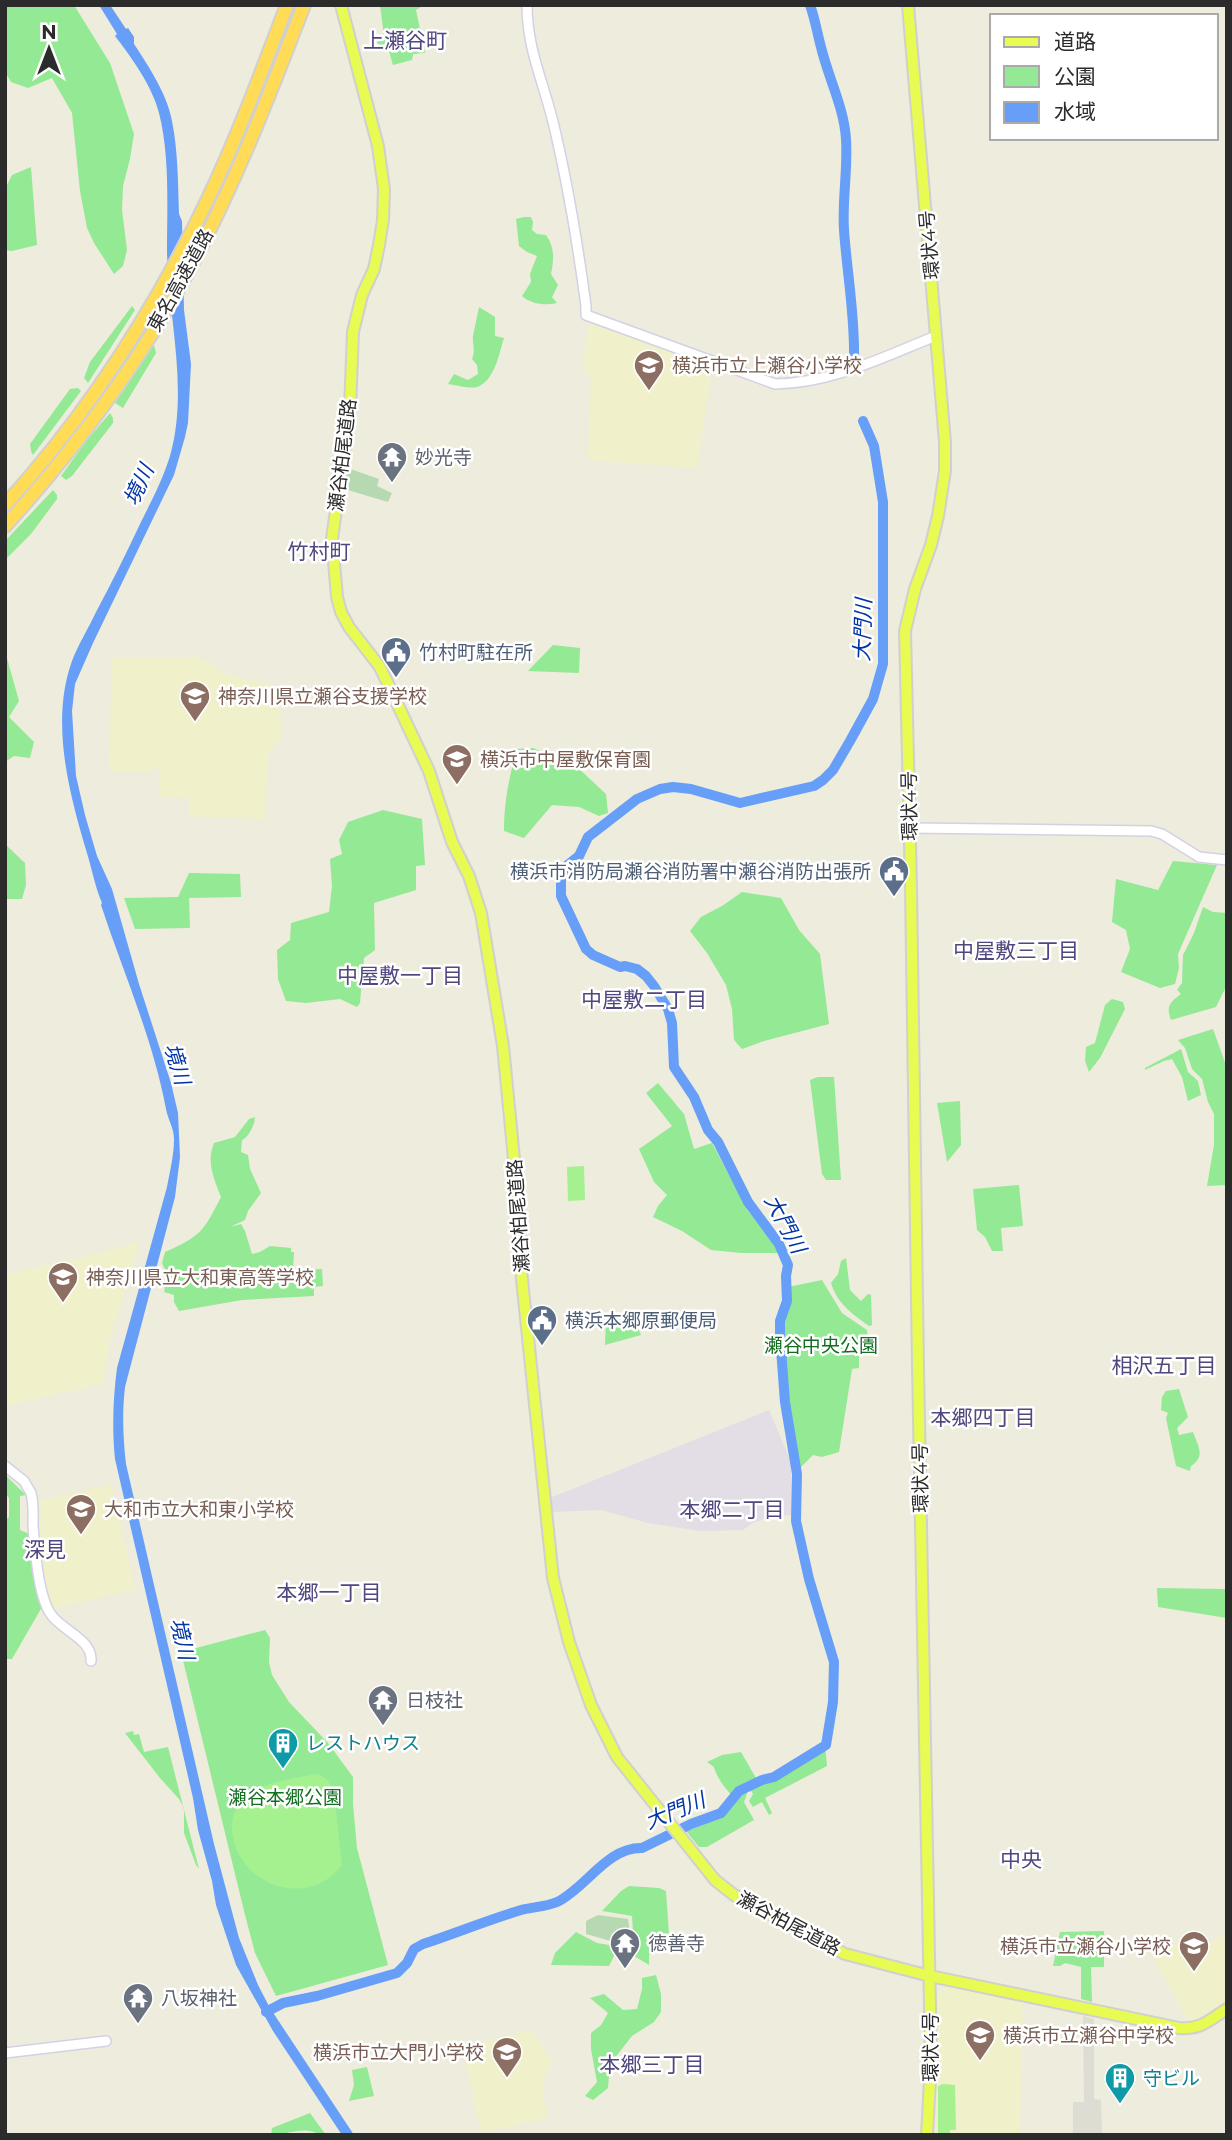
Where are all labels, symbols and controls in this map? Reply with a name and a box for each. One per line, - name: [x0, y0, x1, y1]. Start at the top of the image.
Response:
- north arrow: [14, 14, 84, 84]
- legend: [990, 14, 1218, 140]
- text: N: [41, 21, 57, 44]
- district label: 上瀬谷町: [363, 28, 447, 53]
- text: 道路: [1054, 29, 1096, 54]
- text: 公園: [1054, 64, 1096, 89]
- text: 水域: [1054, 99, 1096, 124]
- street label: 環状4号: [915, 209, 944, 281]
- street label: 東名高速道路: [143, 225, 218, 336]
- school or university icon: 横浜市立上瀬谷小学校: [632, 348, 666, 392]
- place label: 横浜市立上瀬谷小学校: [672, 354, 862, 377]
- street label: 瀬谷柏尾道路: [324, 397, 361, 513]
- temple icon: 妙光寺: [375, 440, 409, 484]
- place label: 妙光寺: [415, 446, 472, 469]
- water label: 境川: [118, 459, 160, 509]
- district label: 竹村町: [288, 539, 351, 564]
- water label: 大門川: [849, 596, 876, 662]
- public building icon: 竹村町駐在所: [379, 635, 413, 679]
- place label: 竹村町駐在所: [419, 641, 533, 664]
- school or university icon: 神奈川県立瀬谷支援学校: [178, 679, 212, 723]
- place label: 神奈川県立瀬谷支援学校: [218, 685, 427, 708]
- school or university icon: 横浜市中屋敷保育園: [440, 742, 474, 786]
- place label: 横浜市中屋敷保育園: [480, 748, 651, 771]
- street label: 環状4号: [897, 771, 922, 841]
- public building icon: 横浜市消防局瀬谷消防署中瀬谷消防出張所: [877, 854, 911, 898]
- place label: 横浜市消防局瀬谷消防署中瀬谷消防出張所: [510, 860, 871, 883]
- district label: 中屋敷三丁目: [953, 938, 1079, 963]
- district label: 中屋敷一丁目: [337, 963, 463, 988]
- district label: 中屋敷二丁目: [581, 987, 707, 1012]
- water label: 境川: [159, 1040, 196, 1090]
- street label: 瀬谷柏尾道路: [503, 1158, 534, 1274]
- water label: 大門川: [760, 1190, 812, 1259]
- school or university icon: 神奈川県立大和東高等学校: [46, 1260, 80, 1304]
- place label: 神奈川県立大和東高等学校: [86, 1266, 314, 1289]
- public building icon: 横浜本郷原郵便局: [525, 1303, 559, 1347]
- place label: 横浜本郷原郵便局: [565, 1309, 717, 1332]
- park label: 瀬谷中央公園: [764, 1334, 878, 1357]
- district label: 相沢五丁目: [1112, 1353, 1217, 1378]
- district label: 本郷四丁目: [931, 1405, 1036, 1430]
- street label: 環状4号: [908, 1443, 933, 1513]
- school or university icon: 大和市立大和東小学校: [64, 1492, 98, 1536]
- district label: 本郷二丁目: [680, 1497, 785, 1522]
- place label: 大和市立大和東小学校: [104, 1498, 294, 1521]
- district label: 深見: [24, 1537, 66, 1562]
- district label: 本郷一丁目: [277, 1580, 382, 1605]
- water label: 境川: [166, 1616, 200, 1664]
- temple icon: 日枝社: [366, 1683, 400, 1727]
- place label: 日枝社: [406, 1689, 463, 1712]
- building icon: レストハウス: [266, 1726, 300, 1770]
- place label: レストハウス: [306, 1732, 420, 1755]
- park label: 瀬谷本郷公園: [228, 1786, 342, 1809]
- water label: 大門川: [641, 1786, 711, 1834]
- district label: 中央: [1000, 1847, 1042, 1872]
- street label: 瀬谷柏尾道路: [733, 1887, 844, 1960]
- temple icon: 徳善寺: [608, 1926, 642, 1970]
- school or university icon: 横浜市立瀬谷小学校: [1177, 1929, 1211, 1973]
- place label: 徳善寺: [648, 1932, 705, 1955]
- place label: 横浜市立瀬谷小学校: [1000, 1935, 1171, 1958]
- temple icon: 八坂神社: [121, 1981, 155, 2025]
- place label: 八坂神社: [161, 1987, 237, 2010]
- street label: 環状4号: [919, 2012, 942, 2082]
- school or university icon: 横浜市立瀬谷中学校: [963, 2018, 997, 2062]
- place label: 横浜市立瀬谷中学校: [1003, 2024, 1174, 2047]
- school or university icon: 横浜市立大門小学校: [490, 2035, 524, 2079]
- place label: 横浜市立大門小学校: [313, 2041, 484, 2064]
- district label: 本郷三丁目: [600, 2052, 705, 2077]
- building icon: 守ビル: [1103, 2061, 1137, 2105]
- place label: 守ビル: [1143, 2067, 1200, 2090]

